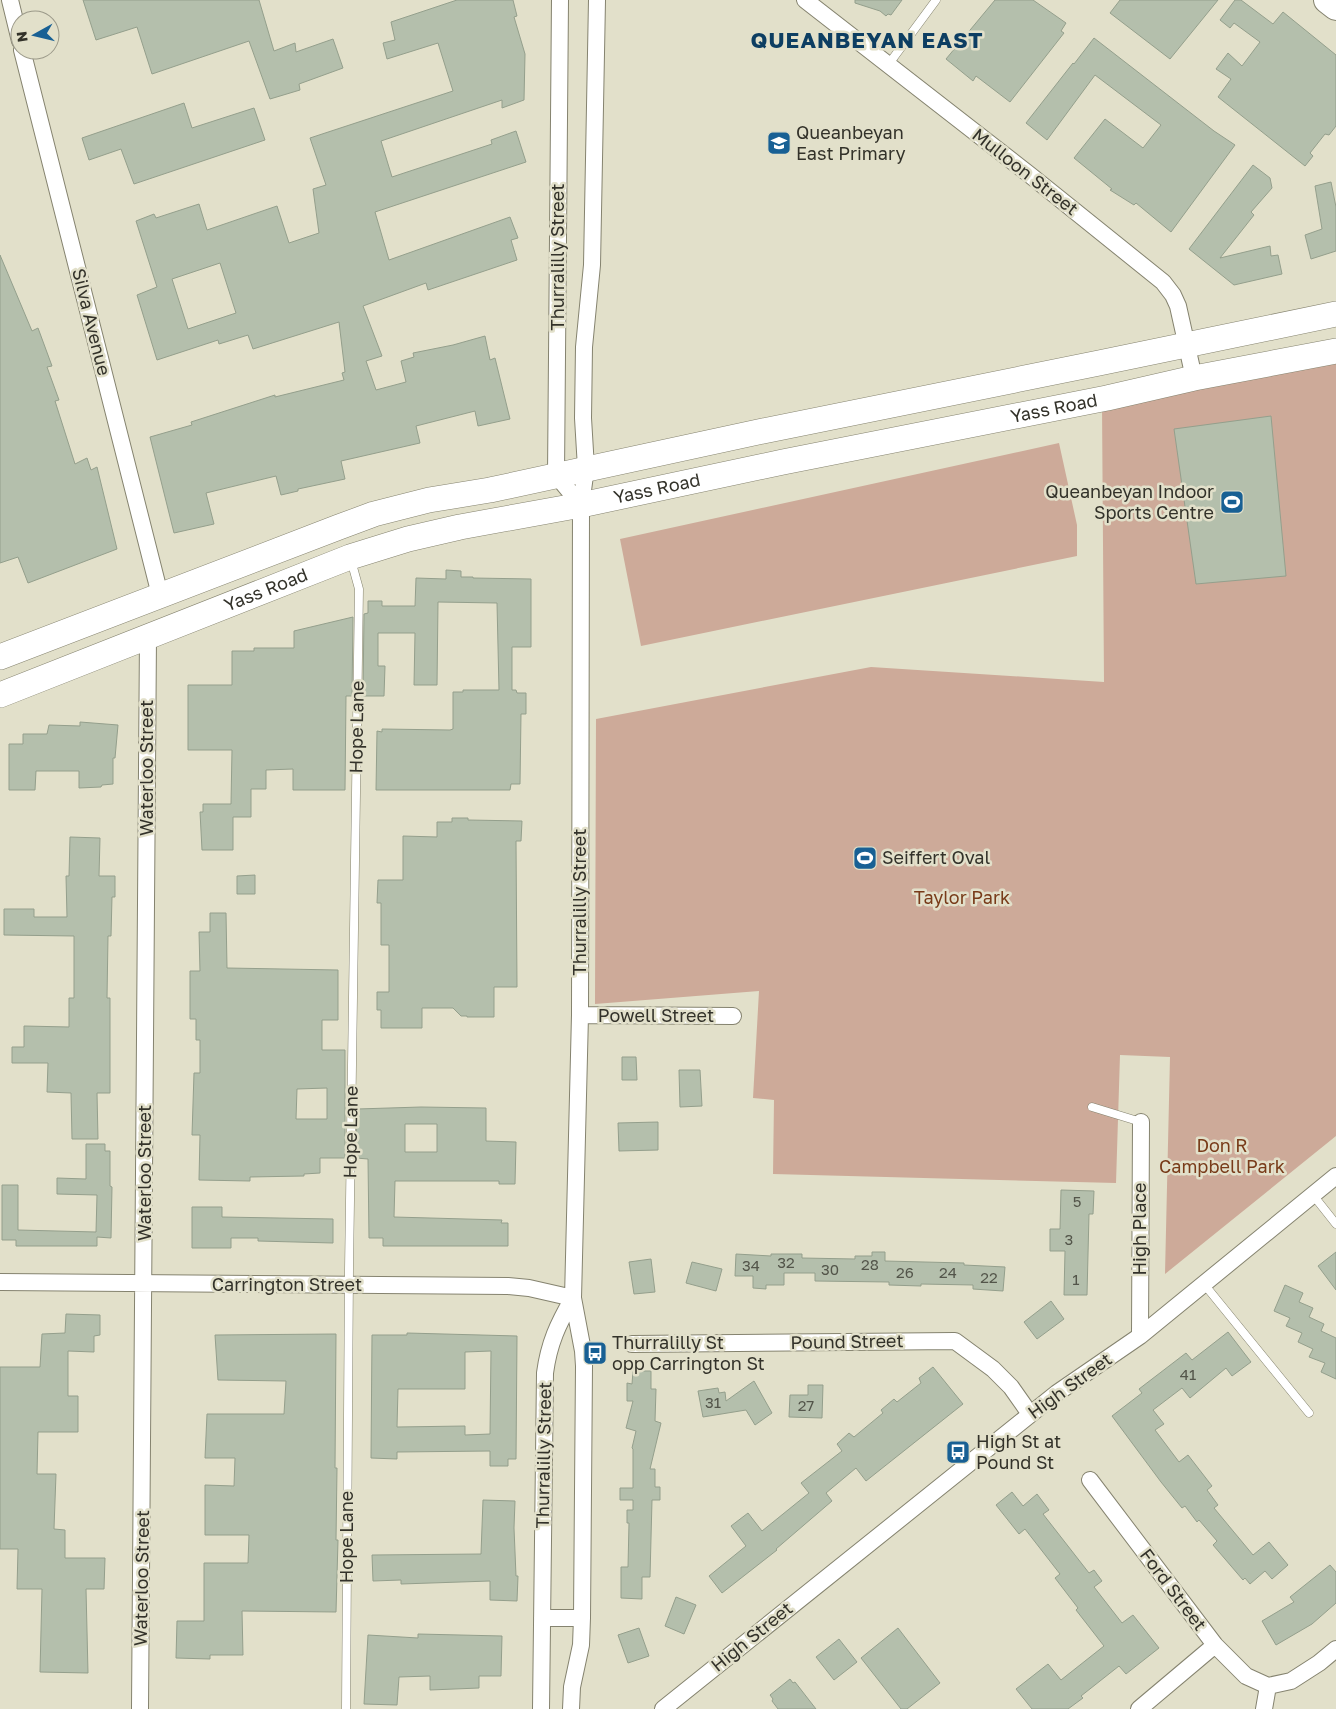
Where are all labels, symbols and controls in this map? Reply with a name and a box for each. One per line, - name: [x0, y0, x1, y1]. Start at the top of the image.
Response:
- north arrow: [10, 10, 60, 60]
- district label: QUEANBEYAN EAST: [750, 26, 984, 53]
- text: N: [12, 30, 31, 43]
- place label: Queanbeyan East Primary: [796, 121, 906, 164]
- street label: Mulloon Street: [968, 123, 1083, 219]
- school or university icon: Queanbeyan East Primary: [766, 130, 792, 156]
- street label: Thurralilly Street: [546, 184, 568, 330]
- street label: Silva Avenue: [68, 266, 116, 378]
- street label: Yass Road: [1008, 388, 1099, 427]
- street label: Yass Road: [611, 468, 702, 508]
- place label: Queanbeyan Indoor Sports Centre: [1045, 480, 1214, 523]
- sports icon: Queanbeyan Indoor Sports Centre: [1219, 489, 1245, 515]
- street label: Yass Road: [221, 563, 311, 616]
- street label: Hope Lane: [344, 680, 368, 773]
- street label: Waterloo Street: [135, 700, 157, 836]
- street label: Thurralilly Street: [568, 829, 590, 975]
- sports icon: Seiffert Oval: [852, 845, 878, 871]
- place label: Seiffert Oval: [882, 846, 990, 868]
- park label: Taylor Park: [914, 886, 1010, 908]
- street label: Powell Street: [598, 1004, 714, 1026]
- street label: Hope Lane: [338, 1085, 362, 1178]
- street label: Waterloo Street: [133, 1105, 155, 1241]
- park label: Don R Campbell Park: [1159, 1134, 1285, 1177]
- street label: High Place: [1128, 1182, 1150, 1276]
- house number: 5: [1073, 1192, 1081, 1210]
- house number: 3: [1065, 1230, 1073, 1248]
- house number: 32: [777, 1253, 795, 1271]
- house number: 28: [861, 1255, 879, 1273]
- house number: 34: [742, 1256, 760, 1274]
- house number: 30: [821, 1260, 839, 1278]
- house number: 26: [896, 1263, 914, 1281]
- house number: 24: [939, 1263, 957, 1281]
- house number: 22: [980, 1268, 998, 1286]
- house number: 1: [1072, 1270, 1080, 1288]
- street label: Carrington Street: [212, 1273, 362, 1295]
- street label: Pound Street: [790, 1329, 904, 1353]
- place label: Thurralilly St opp Carrington St: [612, 1331, 765, 1374]
- bus stop icon: Thurralilly St opp Carrington St: [582, 1340, 608, 1366]
- street label: High Street: [1023, 1347, 1116, 1423]
- house number: 41: [1180, 1365, 1196, 1383]
- street label: Thurralilly Street: [531, 1381, 555, 1529]
- house number: 31: [705, 1393, 721, 1411]
- house number: 27: [798, 1396, 814, 1414]
- place label: High St at Pound St: [976, 1430, 1061, 1473]
- bus stop icon: High St at Pound St: [945, 1439, 971, 1465]
- street label: Hope Lane: [335, 1491, 357, 1583]
- street label: Waterloo Street: [129, 1510, 153, 1646]
- street label: Ford Street: [1136, 1544, 1212, 1635]
- street label: High Street: [706, 1597, 797, 1676]

